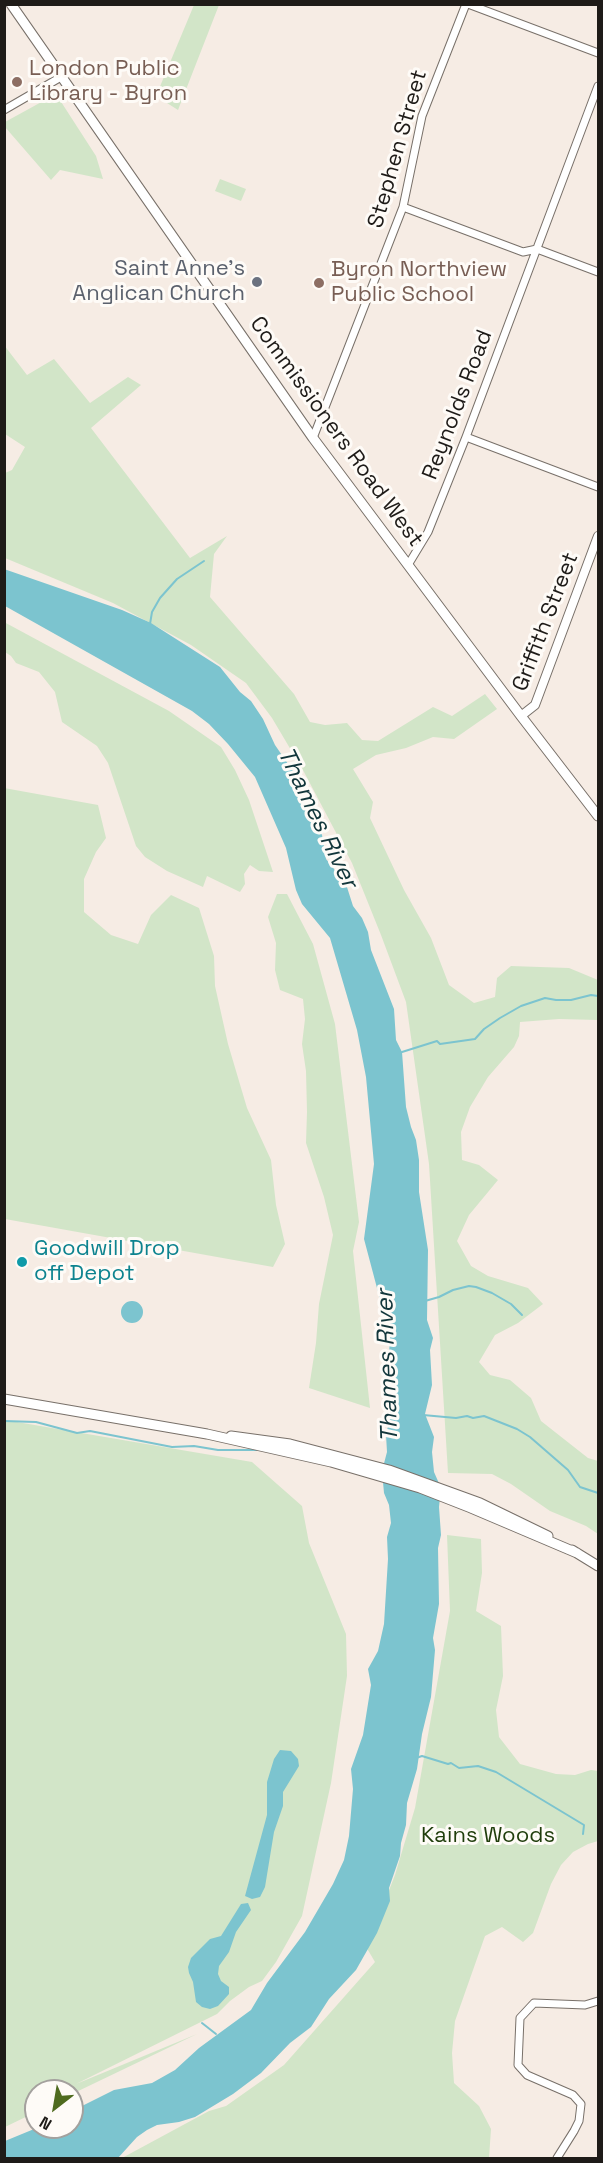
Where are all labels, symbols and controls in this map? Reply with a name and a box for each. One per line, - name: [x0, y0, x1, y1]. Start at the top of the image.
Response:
- place label: London Public Library - Byron: [29, 56, 187, 107]
- street label: Stephen Street: [363, 67, 433, 231]
- marker: London Public Library - Byron: [10, 75, 24, 89]
- place label: Saint Anne's Anglican Church: [72, 256, 245, 308]
- place label: Byron Northview Public School: [331, 257, 507, 308]
- marker: Saint Anne's Anglican Church: [250, 275, 264, 289]
- marker: Byron Northview Public School: [312, 276, 326, 290]
- street label: Commissioners Road West: [244, 312, 428, 552]
- street label: Reynolds Road: [417, 326, 499, 484]
- street label: Griffith Street: [507, 549, 585, 695]
- water label: Thames River: [271, 743, 363, 893]
- place label: Goodwill Drop off Depot: [34, 1236, 180, 1288]
- marker: Goodwill Drop off Depot: [15, 1255, 29, 1269]
- water label: Thames River: [371, 1289, 405, 1443]
- park label: Kains Woods: [421, 1823, 555, 1849]
- north arrow: [24, 2079, 84, 2139]
- text: N: [36, 2111, 56, 2135]

